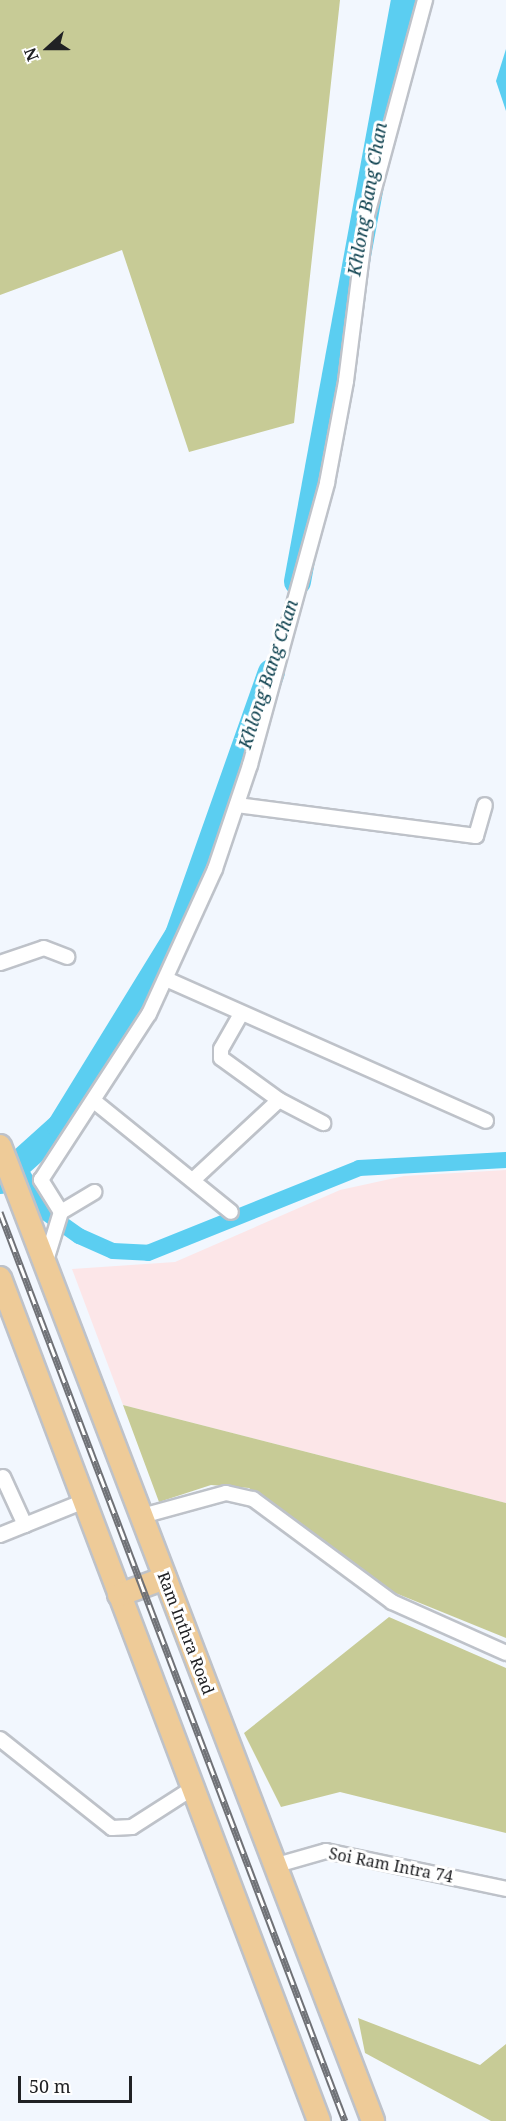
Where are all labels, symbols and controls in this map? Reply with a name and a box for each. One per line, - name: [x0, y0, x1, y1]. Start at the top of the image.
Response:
- north arrow: [18, 18, 78, 78]
- text: N: [19, 45, 44, 64]
- water label: Khlong Bang Chan: [343, 121, 391, 277]
- water label: Khlong Bang Chan: [234, 597, 302, 751]
- street label: Ram Inthra Road: [154, 1569, 218, 1697]
- street label: Soi Ram Intra 74: [327, 1844, 455, 1886]
- scale bar: [21, 2064, 135, 2102]
- text: 50 m: [29, 2074, 71, 2098]

